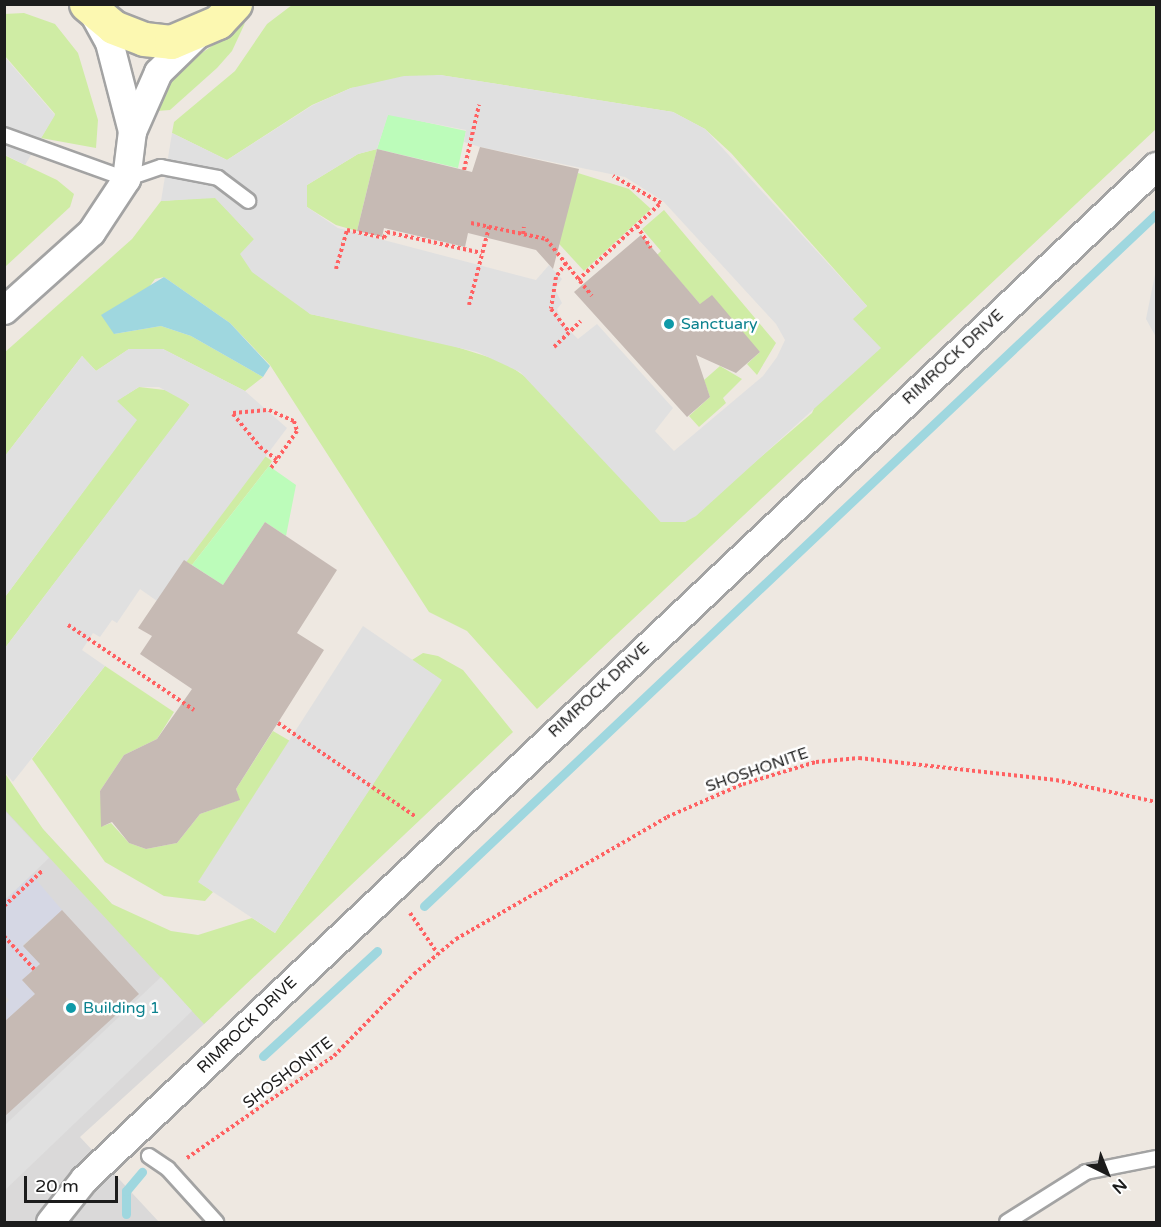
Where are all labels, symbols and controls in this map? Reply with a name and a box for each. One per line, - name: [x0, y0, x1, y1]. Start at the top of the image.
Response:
- street label: RIMROCK DRIVE: [899, 305, 1007, 409]
- place label: Sanctuary: [681, 314, 758, 334]
- marker: Sanctuary: [662, 317, 676, 331]
- street label: RIMROCK DRIVE: [545, 638, 653, 742]
- street label: SHOSHONITE: [703, 743, 811, 797]
- street label: RIMROCK DRIVE: [193, 973, 301, 1077]
- place label: Building 1: [83, 998, 160, 1018]
- marker: Building 1: [64, 1001, 78, 1015]
- street label: SHOSHONITE: [239, 1033, 337, 1113]
- north arrow: [1077, 1143, 1137, 1203]
- scale bar: [27, 1164, 122, 1202]
- text: N: [1108, 1174, 1131, 1198]
- text: 20 m: [35, 1175, 79, 1197]

